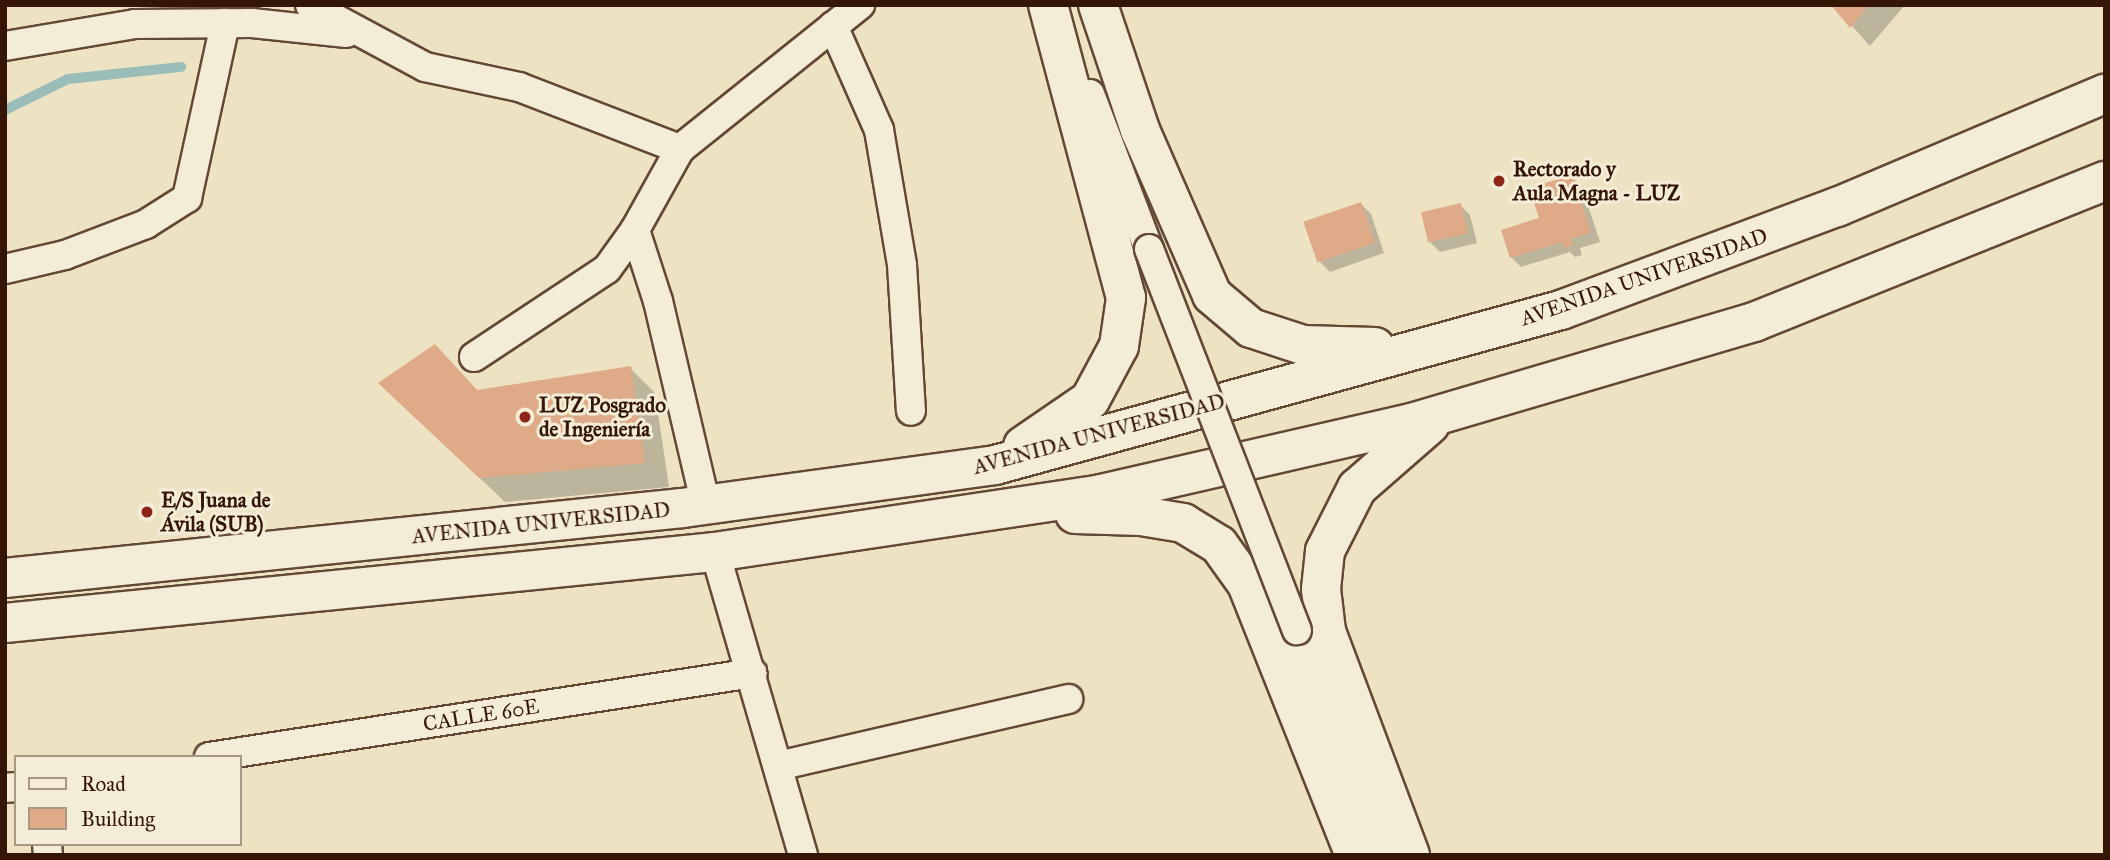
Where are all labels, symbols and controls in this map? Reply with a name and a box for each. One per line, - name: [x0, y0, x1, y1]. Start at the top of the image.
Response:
- place label: Rectorado y Aula Magna - LUZ: [1513, 156, 1680, 206]
- marker: Rectorado y Aula Magna - LUZ: [1491, 173, 1507, 189]
- street label: AVENIDA UNIVERSIDAD: [1517, 223, 1771, 331]
- street label: AVENIDA UNIVERSIDAD: [970, 388, 1228, 480]
- place label: LUZ Posgrado de Ingeniería: [539, 392, 666, 442]
- marker: LUZ Posgrado de Ingeniería: [517, 409, 533, 425]
- place label: E/S Juana de Ávila (SUB): [161, 487, 270, 537]
- street label: AVENIDA UNIVERSIDAD: [411, 497, 671, 549]
- marker: E/S Juana de Ávila (SUB): [139, 504, 155, 520]
- street label: CALLE 60E: [421, 693, 541, 737]
- legend: [14, 755, 242, 846]
- text: Road: [81, 771, 126, 797]
- text: Building: [81, 806, 155, 832]

